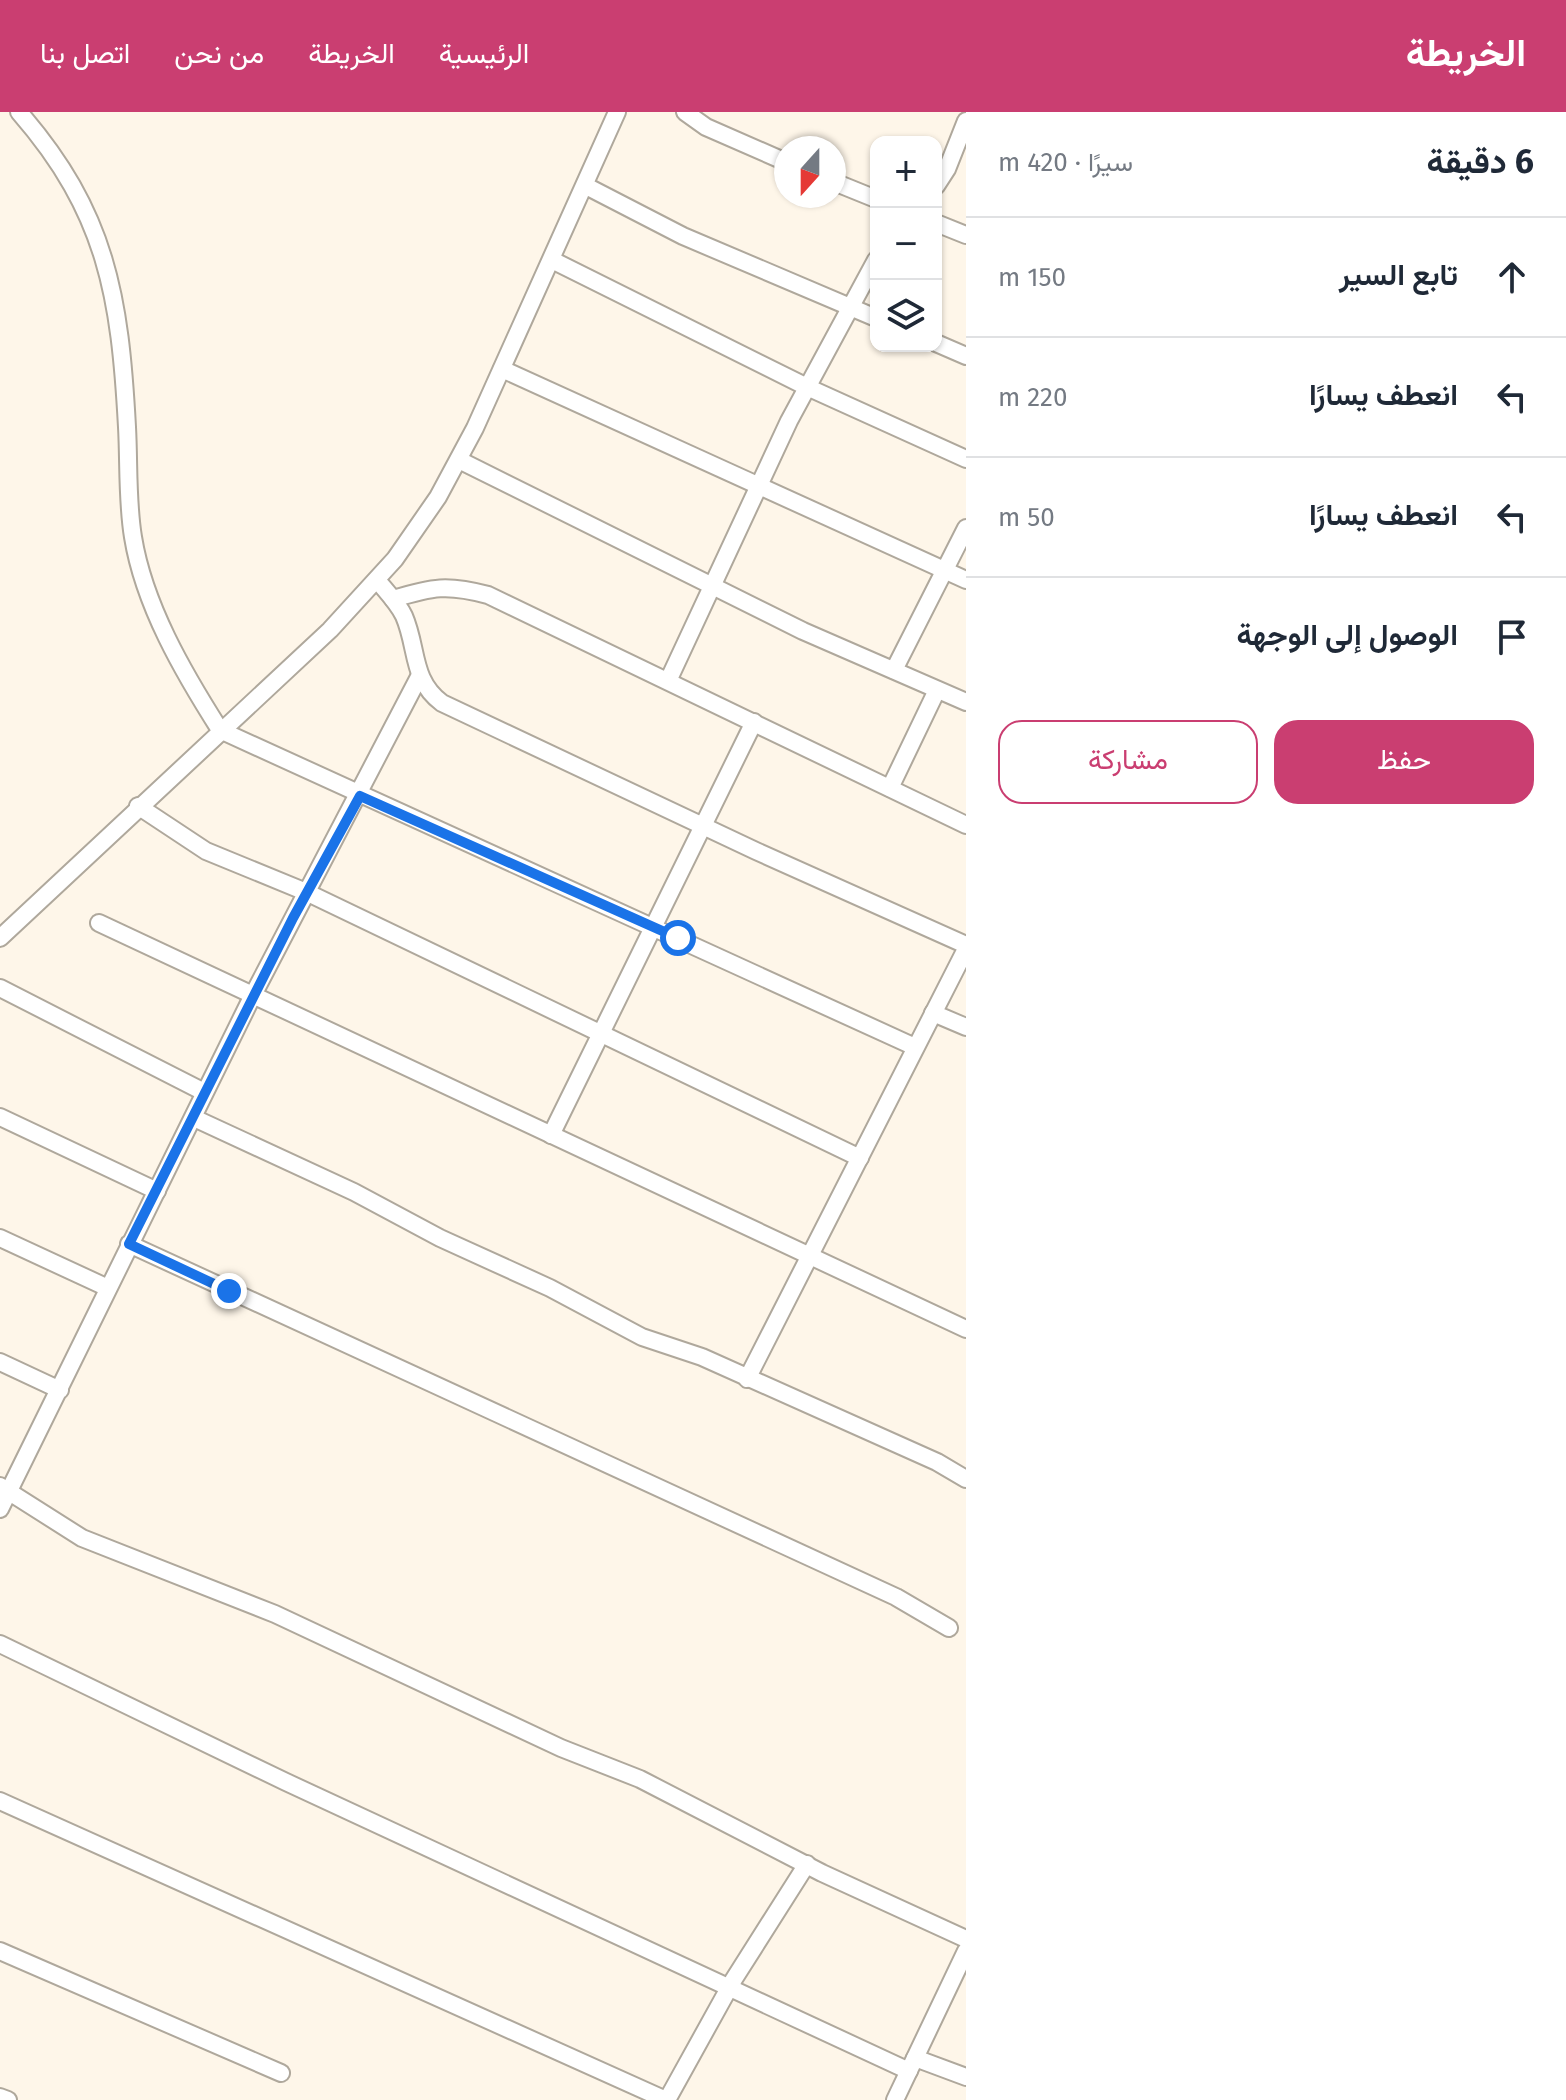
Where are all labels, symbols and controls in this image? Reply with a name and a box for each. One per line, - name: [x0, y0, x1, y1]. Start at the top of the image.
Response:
- text: الخريطة: [1406, 30, 1526, 76]
- text: اتصل بنا: [40, 37, 130, 70]
- text: من نحن: [174, 37, 264, 70]
- text: الخريطة: [308, 37, 395, 70]
- text: الرئيسية: [439, 37, 529, 70]
- north arrow: [774, 136, 846, 208]
- map controls: [870, 136, 942, 352]
- button: +: [870, 136, 942, 208]
- text: 6 دقيقة: [1427, 141, 1534, 182]
- text: سيرًا · 420 m: [998, 147, 1133, 178]
- button: −: [870, 208, 942, 280]
- icon: ahead: [1490, 255, 1534, 299]
- text: تابع السير: [1339, 257, 1458, 293]
- text: 150 m: [998, 262, 1066, 293]
- button: layers: [870, 280, 942, 352]
- icon: left: [1490, 375, 1534, 419]
- text: انعطف يسارًا: [1309, 377, 1458, 413]
- text: 220 m: [998, 382, 1067, 413]
- icon: left: [1490, 495, 1534, 539]
- text: انعطف يسارًا: [1309, 497, 1458, 533]
- text: 50 m: [998, 502, 1055, 533]
- icon: arrive: [1490, 615, 1534, 659]
- text: الوصول إلى الوجهة: [1236, 617, 1458, 653]
- button: مشاركة: [998, 720, 1258, 804]
- button: حفظ: [1274, 720, 1534, 804]
- route start: [660, 920, 696, 956]
- route end: [211, 1273, 247, 1309]

